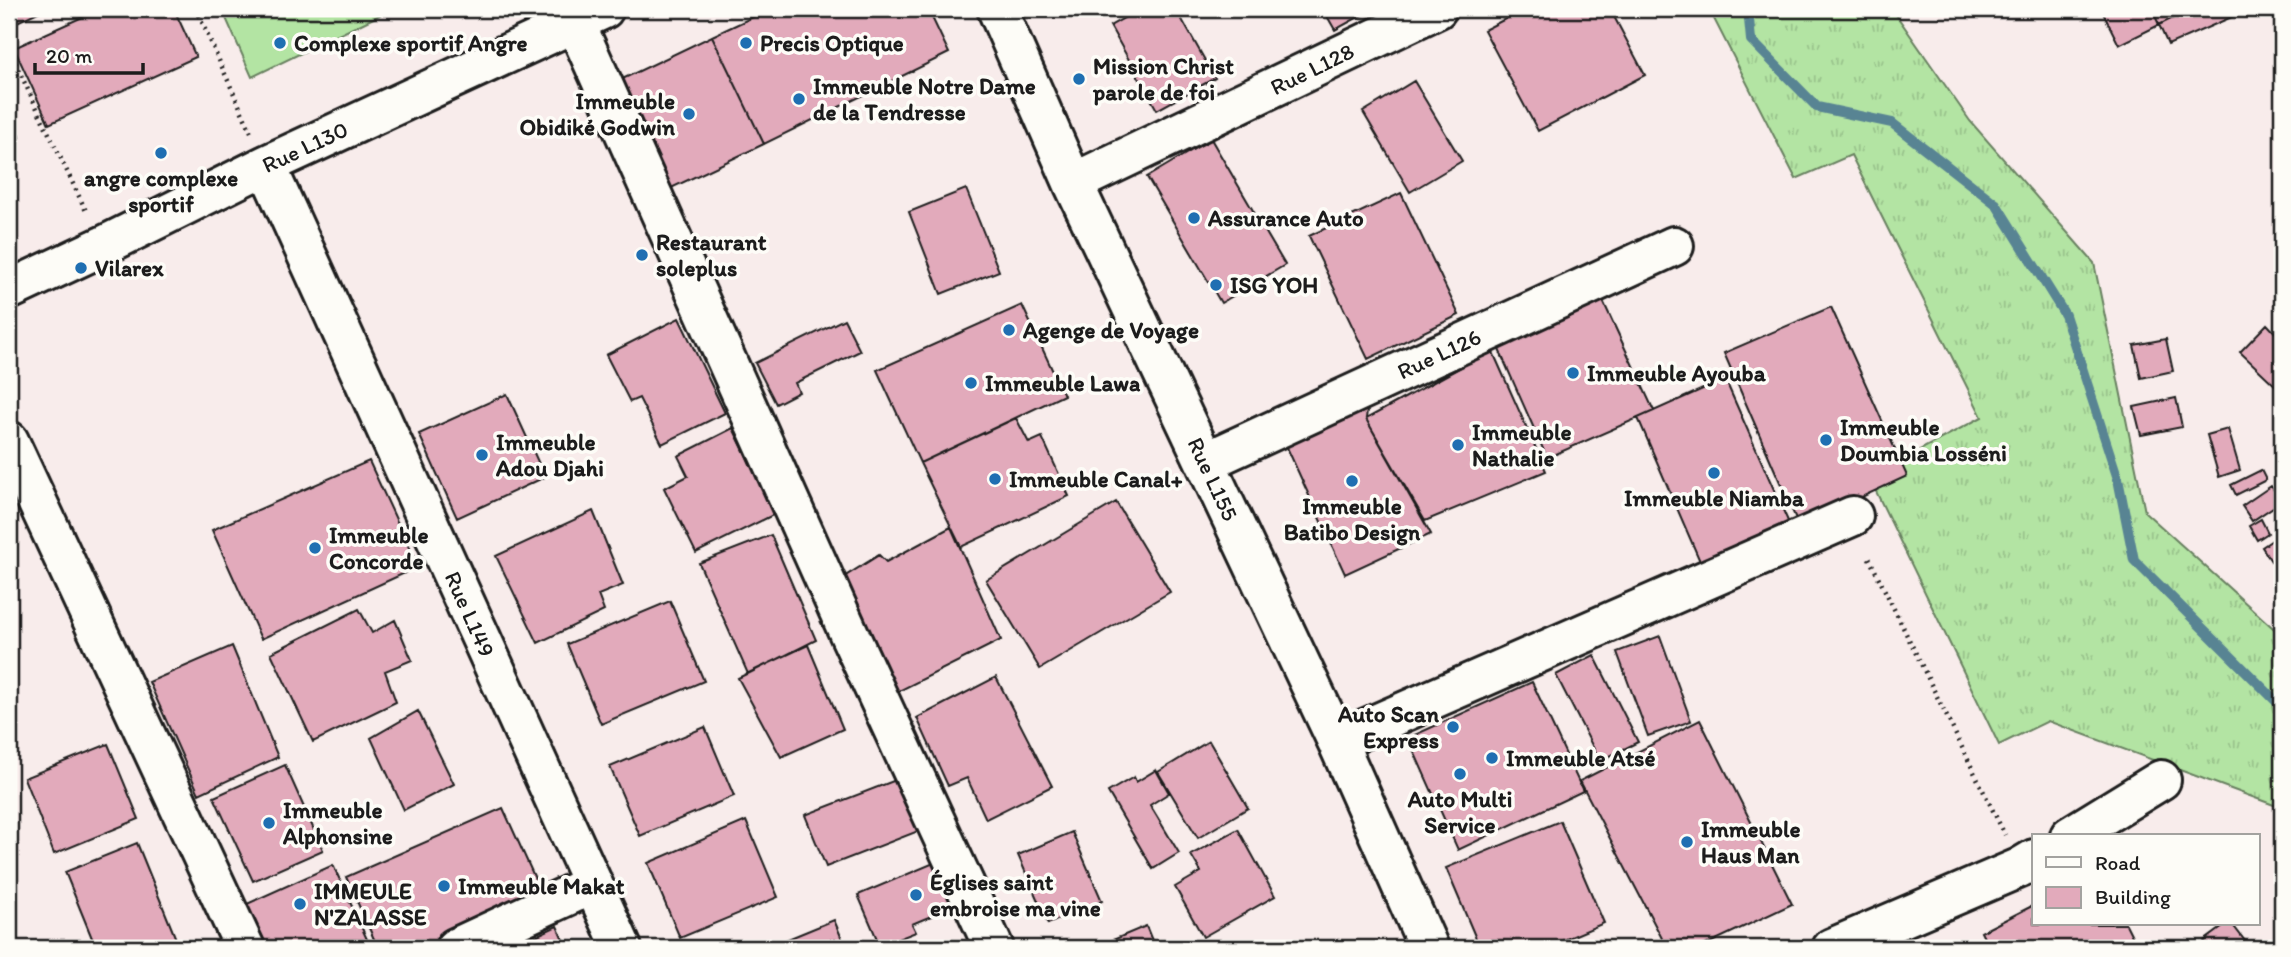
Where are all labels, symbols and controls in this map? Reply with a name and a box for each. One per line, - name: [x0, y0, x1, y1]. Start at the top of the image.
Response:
- place label: Complexe sportif Angre: [294, 29, 528, 57]
- place label: Precis Optique: [760, 29, 904, 57]
- scale bar: [35, 32, 144, 76]
- marker: Complexe sportif Angre: [272, 35, 288, 51]
- marker: Precis Optique: [738, 35, 754, 51]
- street label: Rue L128: [1266, 37, 1358, 101]
- text: 20 m: [46, 43, 93, 68]
- place label: Mission Christ parole de foi: [1092, 52, 1234, 106]
- marker: Mission Christ parole de foi: [1071, 71, 1087, 87]
- place label: Immeuble Notre Dame de la Tendresse: [813, 72, 1036, 126]
- place label: Immeuble Obidiké Godwin: [519, 87, 676, 141]
- marker: Immeuble Notre Dame de la Tendresse: [791, 91, 807, 107]
- marker: Immeuble Obidiké Godwin: [681, 106, 697, 122]
- street label: Rue L130: [258, 115, 352, 179]
- marker: angre complexe sportif: [153, 145, 169, 161]
- place label: angre complexe sportif: [84, 164, 238, 218]
- place label: Assurance Auto: [1207, 204, 1364, 232]
- marker: Assurance Auto: [1186, 210, 1202, 226]
- place label: Restaurant soleplus: [656, 228, 767, 282]
- marker: Restaurant soleplus: [634, 247, 650, 263]
- place label: Vilarex: [95, 254, 164, 282]
- marker: Vilarex: [73, 260, 89, 276]
- place label: ISG YOH: [1230, 271, 1318, 299]
- marker: ISG YOH: [1208, 277, 1224, 293]
- place label: Agenge de Voyage: [1022, 316, 1199, 344]
- marker: Agenge de Voyage: [1001, 322, 1017, 338]
- street label: Rue L126: [1393, 322, 1485, 386]
- place label: Immeuble Ayouba: [1587, 359, 1767, 387]
- marker: Immeuble Ayouba: [1565, 365, 1581, 381]
- place label: Immeuble Lawa: [985, 369, 1141, 397]
- marker: Immeuble Lawa: [963, 375, 979, 391]
- place label: Immeuble Doumbia Losséni: [1840, 413, 2007, 467]
- place label: Immeuble Nathalie: [1472, 418, 1572, 472]
- place label: Immeuble Adou Djahi: [495, 428, 604, 482]
- marker: Immeuble Doumbia Losséni: [1818, 432, 1834, 448]
- street label: Rue L155: [1181, 433, 1245, 525]
- marker: Immeuble Nathalie: [1450, 437, 1466, 453]
- marker: Immeuble Adou Djahi: [474, 447, 490, 463]
- place label: Immeuble Canal+: [1009, 465, 1183, 493]
- marker: Immeuble Niamba: [1706, 465, 1722, 481]
- marker: Immeuble Canal+: [987, 471, 1003, 487]
- marker: Immeuble Batibo Design: [1344, 473, 1360, 489]
- place label: Immeuble Niamba: [1624, 484, 1805, 512]
- place label: Immeuble Batibo Design: [1284, 492, 1421, 546]
- place label: Immeuble Concorde: [329, 521, 429, 575]
- marker: Immeuble Concorde: [307, 540, 323, 556]
- street label: Rue L149: [439, 567, 501, 661]
- place label: Auto Scan Express: [1337, 700, 1440, 754]
- marker: Auto Scan Express: [1445, 719, 1461, 735]
- place label: Immeuble Atsé: [1506, 744, 1655, 772]
- marker: Immeuble Atsé: [1484, 750, 1500, 766]
- marker: Auto Multi Service: [1452, 766, 1468, 782]
- place label: Auto Multi Service: [1407, 785, 1512, 839]
- place label: Immeuble Alphonsine: [282, 796, 393, 850]
- marker: Immeuble Alphonsine: [261, 815, 277, 831]
- place label: Immeuble Haus Man: [1701, 815, 1801, 869]
- marker: Immeuble Haus Man: [1679, 834, 1695, 850]
- legend: [2032, 834, 2260, 926]
- text: Road: [2095, 850, 2141, 875]
- place label: Églises saint embroise ma vine: [930, 868, 1101, 922]
- place label: Immeuble Makat: [458, 872, 625, 900]
- place label: IMMEULE N'ZALASSE: [314, 877, 427, 931]
- marker: Immeuble Makat: [436, 878, 452, 894]
- text: Building: [2095, 884, 2171, 909]
- marker: Églises saint embroise ma vine: [908, 887, 924, 903]
- marker: IMMEULE N'ZALASSE: [292, 896, 308, 912]

